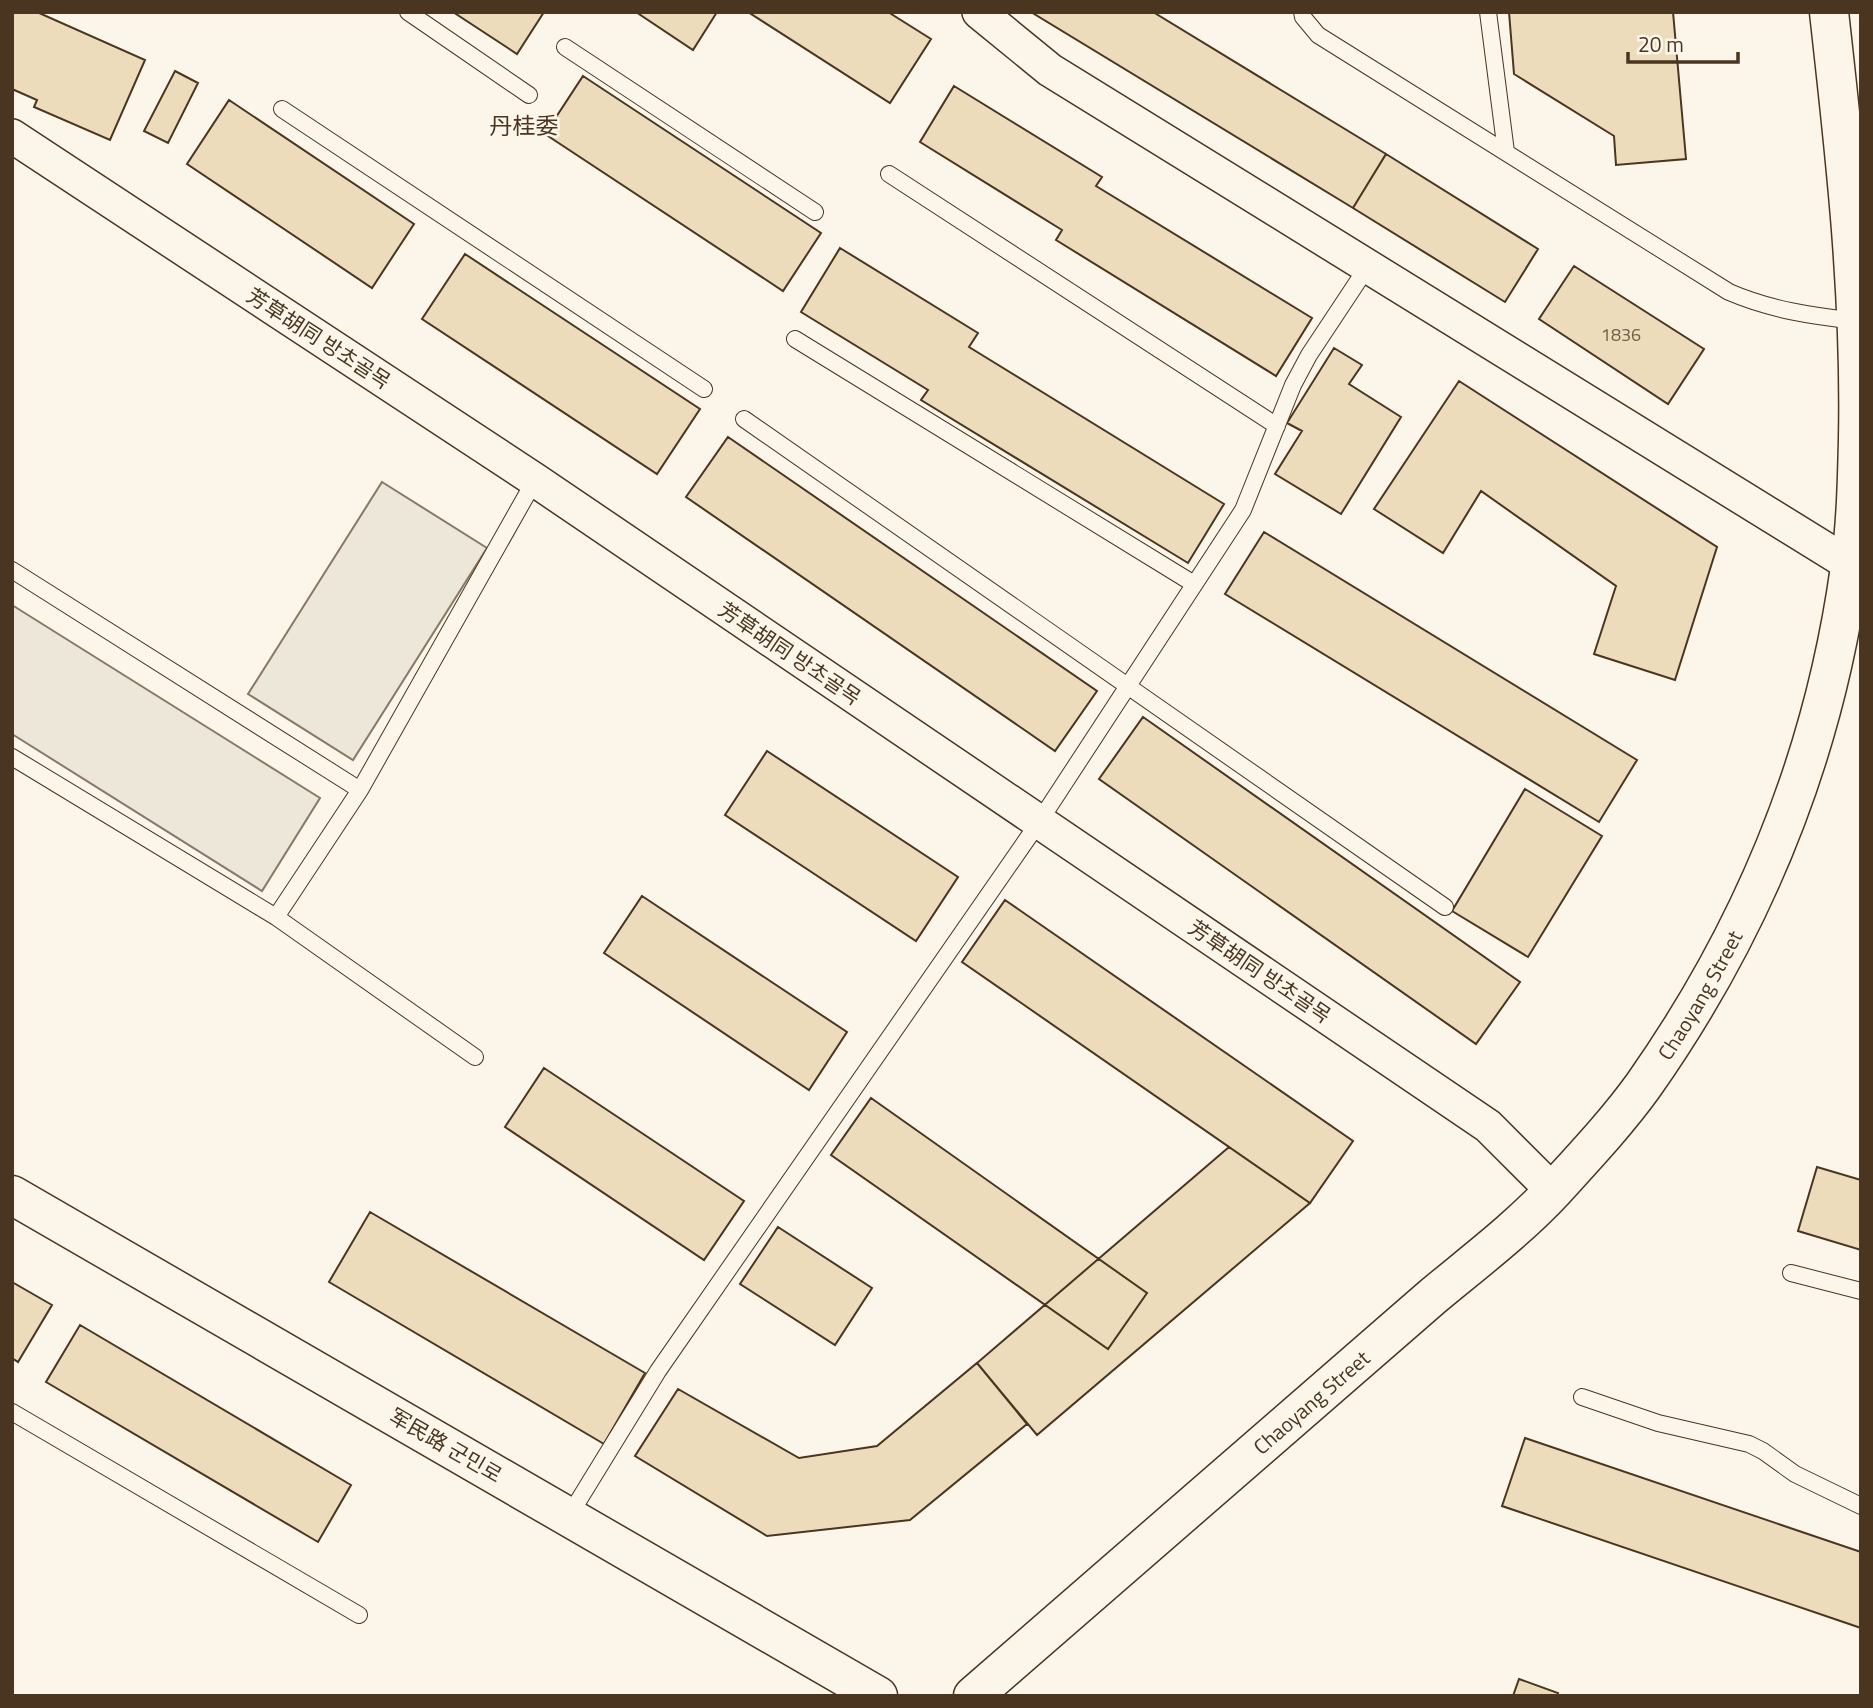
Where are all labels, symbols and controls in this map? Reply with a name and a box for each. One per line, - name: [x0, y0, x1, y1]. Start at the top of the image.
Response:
- scale bar: [1628, 21, 1738, 65]
- text: 20 m: [1638, 28, 1684, 60]
- district label: 丹桂委: [490, 108, 559, 143]
- street label: 芳草胡同 방초골목: [241, 279, 397, 397]
- house number: 1836: [1601, 321, 1641, 348]
- street label: 芳草胡同 방초골목: [712, 593, 868, 713]
- street label: 芳草胡同 방초골목: [1182, 911, 1338, 1031]
- street label: Chaoyang Street: [1649, 924, 1750, 1066]
- street label: Chaoyang Street: [1246, 1342, 1377, 1462]
- street label: 军民路 군민로: [384, 1400, 508, 1490]

